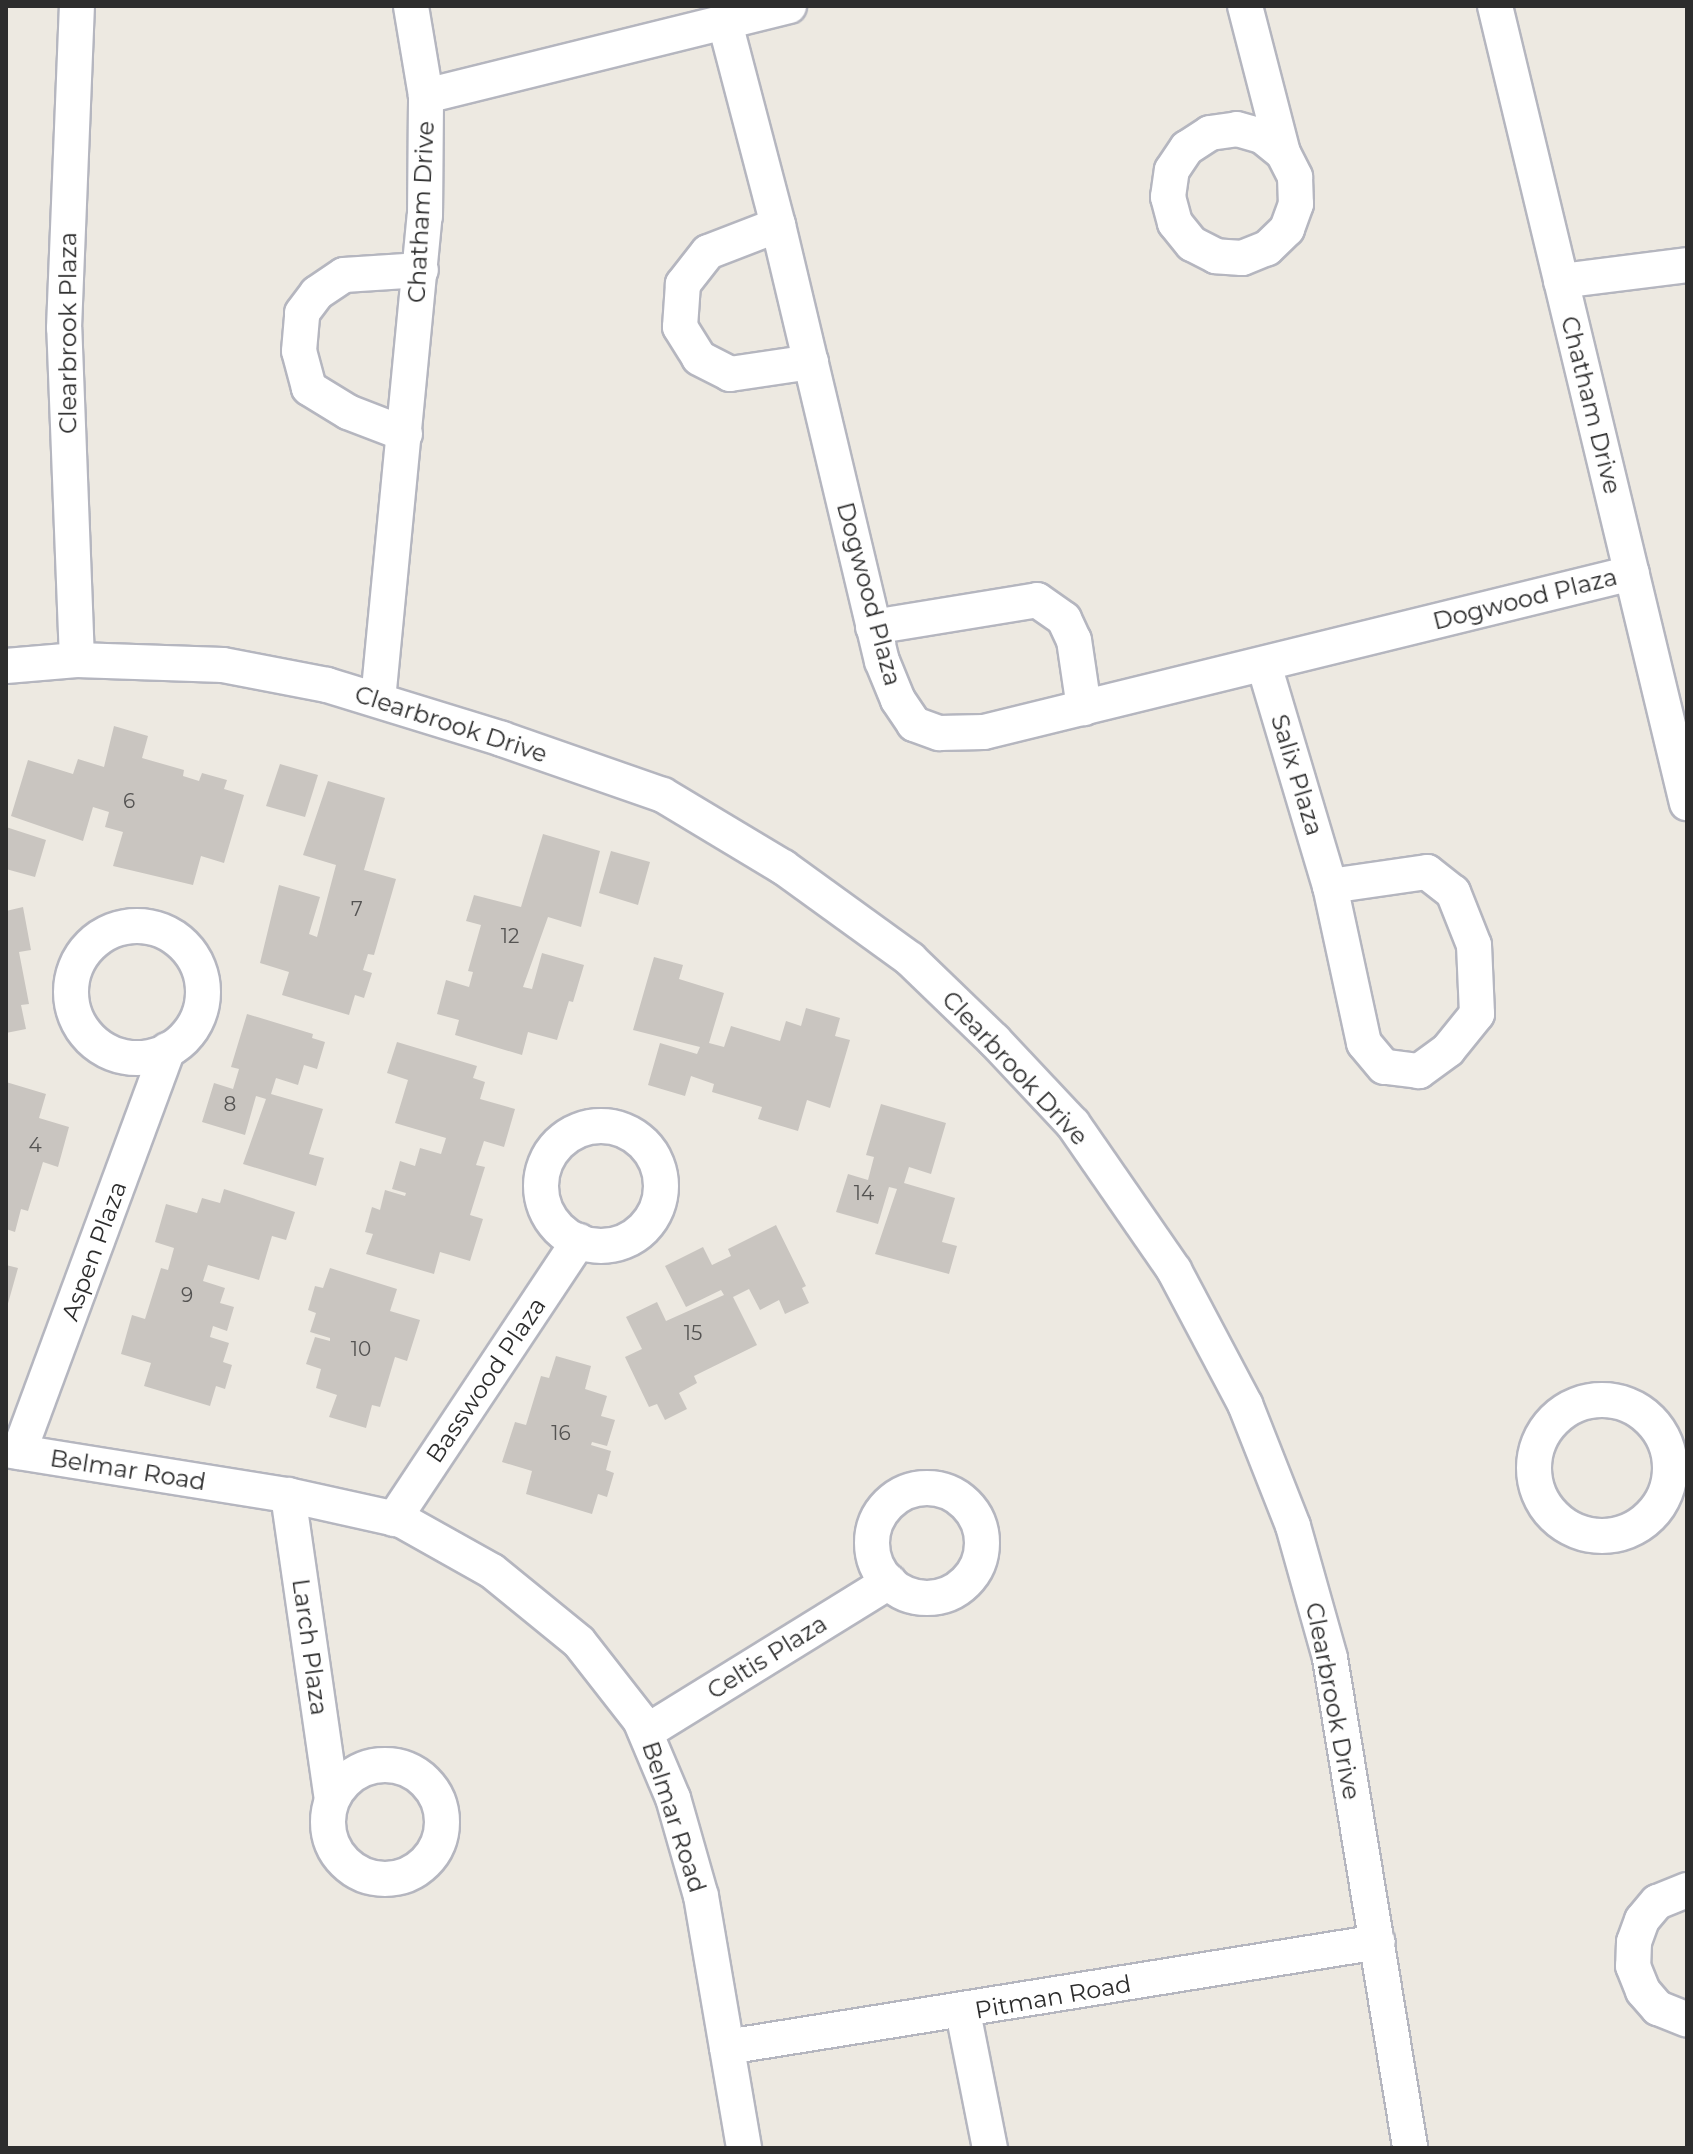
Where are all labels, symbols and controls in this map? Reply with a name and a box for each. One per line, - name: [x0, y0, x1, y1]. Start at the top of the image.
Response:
- street label: Chatham Drive: [402, 120, 440, 304]
- street label: Clearbrook Plaza: [54, 232, 82, 434]
- street label: Chatham Drive: [1555, 313, 1627, 497]
- street label: Dogwood Plaza: [831, 499, 907, 689]
- street label: Dogwood Plaza: [1430, 562, 1620, 636]
- street label: Clearbrook Drive: [351, 679, 551, 769]
- street label: Salix Plaza: [1265, 711, 1329, 839]
- house number: 6: [123, 789, 135, 813]
- house number: 7: [351, 897, 363, 921]
- house number: 12: [501, 924, 519, 948]
- street label: Clearbrook Drive: [936, 985, 1094, 1151]
- house number: 8: [224, 1092, 236, 1116]
- house number: 4: [28, 1133, 42, 1157]
- street label: Aspen Plaza: [55, 1177, 133, 1325]
- house number: 14: [854, 1181, 874, 1205]
- house number: 9: [181, 1283, 193, 1307]
- street label: Basswood Plaza: [420, 1292, 552, 1468]
- house number: 15: [684, 1321, 702, 1345]
- house number: 10: [351, 1337, 371, 1361]
- house number: 16: [551, 1421, 571, 1445]
- street label: Belmar Road: [48, 1443, 208, 1497]
- street label: Larch Plaza: [286, 1577, 334, 1717]
- street label: Clearbrook Drive: [1300, 1600, 1366, 1802]
- street label: Celtis Plaza: [702, 1609, 832, 1705]
- street label: Belmar Road: [636, 1738, 712, 1896]
- street label: Pitman Road: [973, 1969, 1133, 2025]

